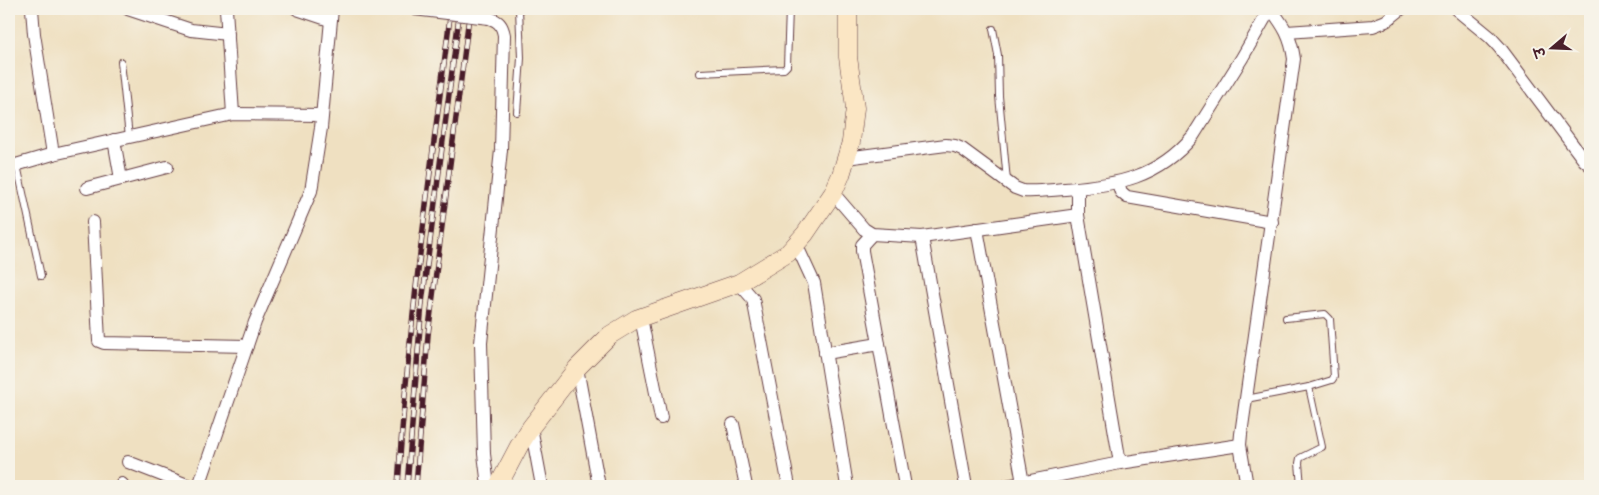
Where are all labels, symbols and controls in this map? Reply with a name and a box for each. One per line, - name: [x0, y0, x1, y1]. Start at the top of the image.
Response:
- north arrow: [1526, 22, 1576, 72]
- text: उ: [1530, 43, 1550, 61]

